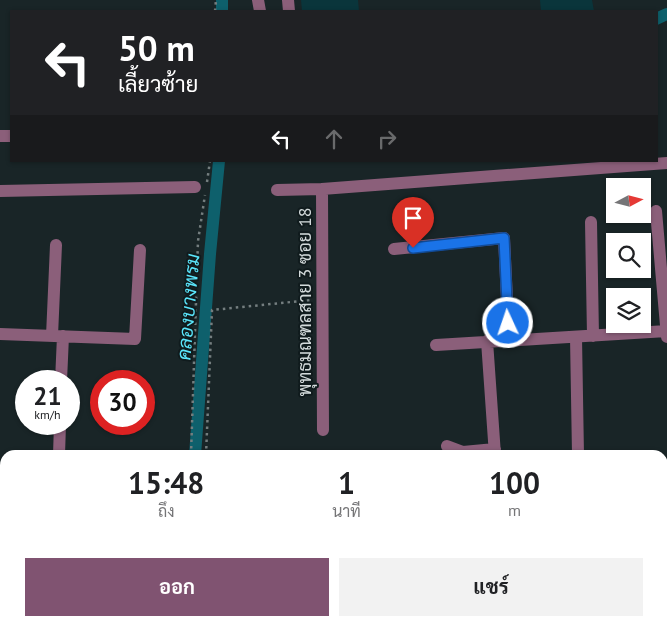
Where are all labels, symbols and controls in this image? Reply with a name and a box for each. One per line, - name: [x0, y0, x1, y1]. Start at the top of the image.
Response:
- text: 50 m: [118, 25, 195, 71]
- icon: left: [35, 30, 100, 95]
- text: เลี้ยวซ้าย: [118, 70, 198, 98]
- icon: left: [267, 125, 295, 153]
- icon: ahead: [320, 125, 348, 153]
- icon: right: [373, 125, 401, 153]
- north arrow: [606, 178, 651, 222]
- map controls: [606, 178, 651, 333]
- pin: [392, 197, 434, 248]
- icon: arrive: [399, 204, 427, 232]
- street label: พุทธมณฑลสาย 3 ซอย 18: [293, 208, 317, 397]
- button: search: [606, 233, 651, 278]
- water label: คลองบางพรม: [171, 252, 205, 361]
- button: layers: [606, 288, 651, 333]
- position arrow: [481, 296, 533, 348]
- speed limit sign: 30: [90, 370, 155, 435]
- text: 21: [33, 380, 62, 412]
- text: km/h: [34, 407, 61, 422]
- text: 15:48: [128, 463, 204, 502]
- text: 1: [338, 463, 355, 502]
- text: 100: [489, 463, 540, 502]
- text: m: [508, 500, 521, 520]
- text: ถึง: [158, 501, 174, 521]
- text: นาที: [332, 501, 361, 521]
- button: ออก: [25, 558, 329, 616]
- button: แชร์: [339, 558, 643, 616]

